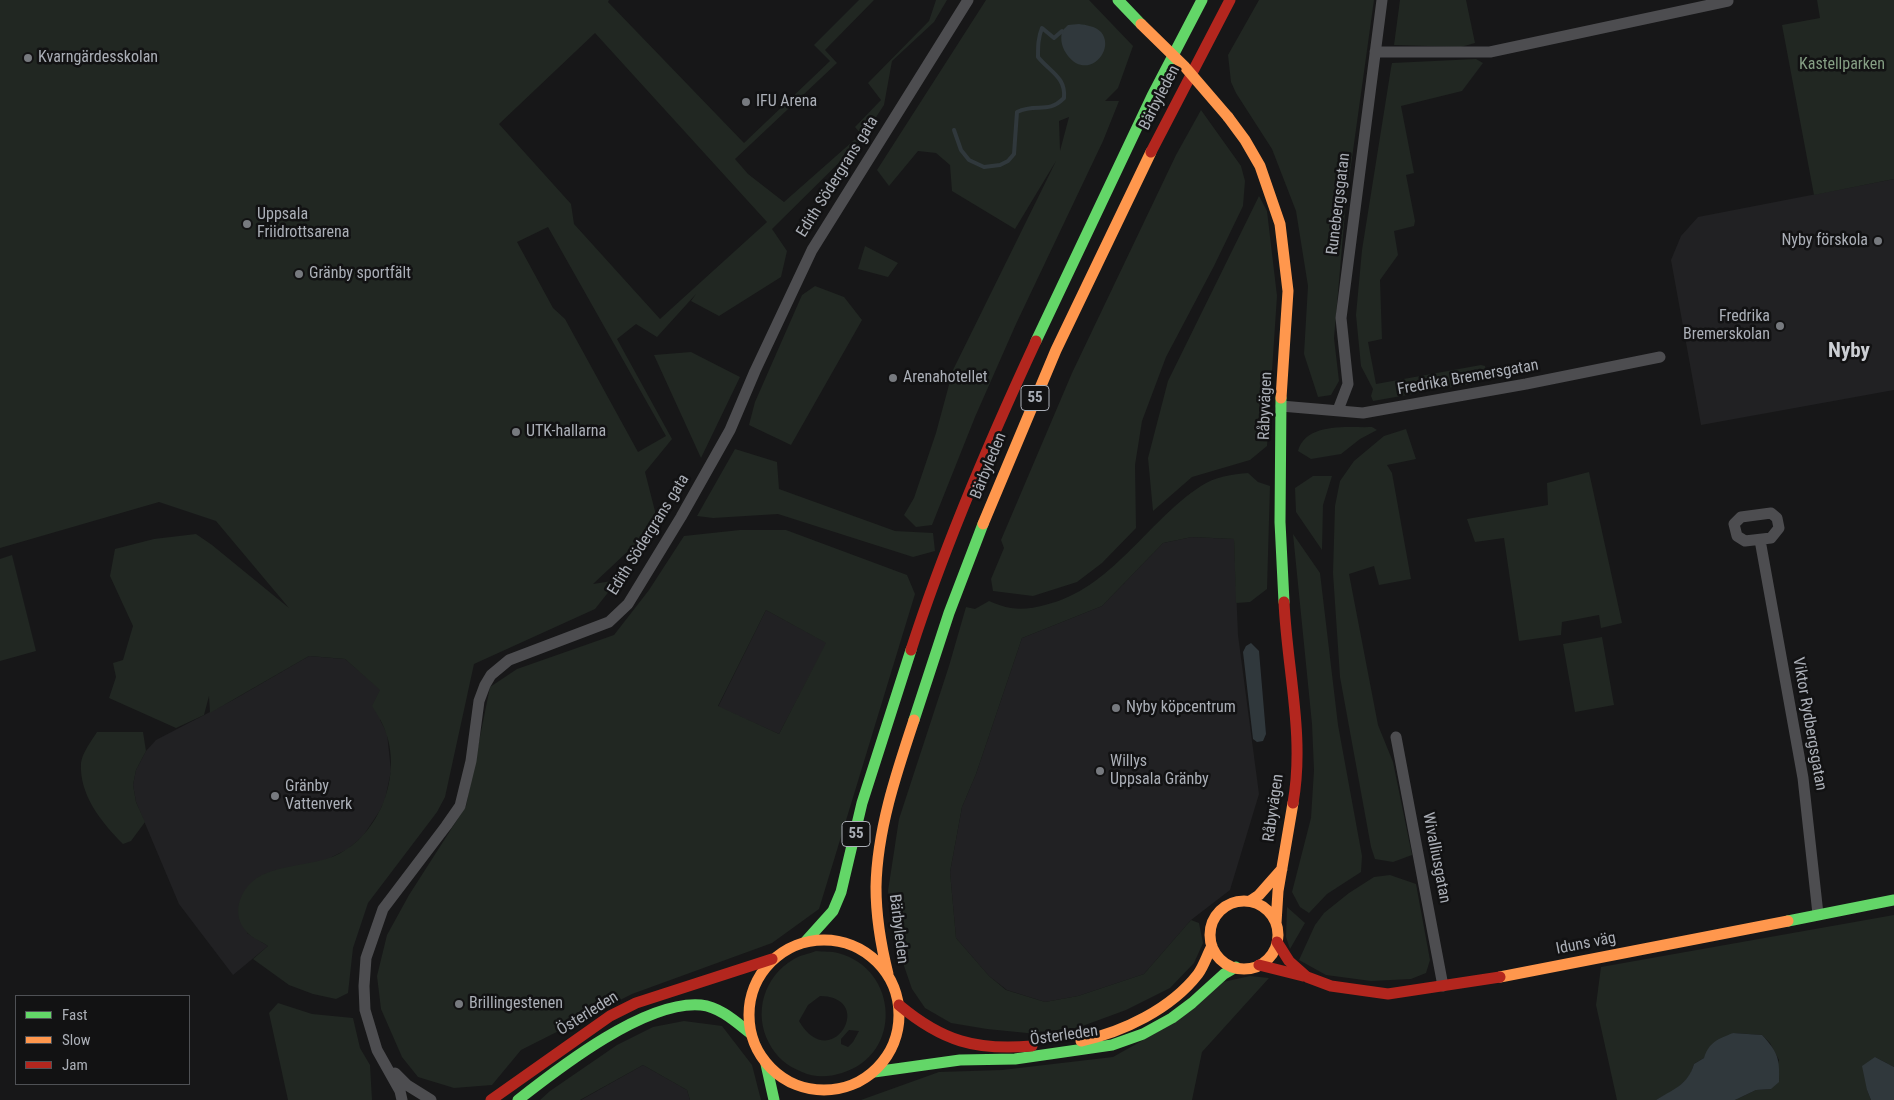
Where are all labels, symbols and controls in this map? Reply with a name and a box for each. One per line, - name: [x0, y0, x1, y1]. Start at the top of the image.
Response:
- place label: Kvarngärdesskolan: [38, 48, 158, 68]
- marker: Kvarngärdesskolan: [22, 52, 34, 64]
- park label: Kastellparken: [1799, 55, 1885, 75]
- street label: Bärbyleden: [1136, 62, 1184, 134]
- place label: IFU Arena: [756, 92, 817, 112]
- marker: IFU Arena: [740, 96, 752, 108]
- street label: Edith Södergrans gata: [793, 113, 883, 241]
- street label: Runebergsgatan: [1323, 152, 1355, 256]
- place label: Uppsala Friidrottsarena: [257, 205, 349, 243]
- marker: Uppsala Friidrottsarena: [241, 218, 253, 230]
- place label: Nyby förskola: [1781, 231, 1868, 251]
- marker: Nyby förskola: [1872, 235, 1884, 247]
- place label: Gränby sportfält: [309, 264, 411, 284]
- marker: Gränby sportfält: [293, 268, 305, 280]
- place label: Fredrika Bremerskolan: [1683, 307, 1770, 345]
- marker: Fredrika Bremerskolan: [1774, 320, 1786, 332]
- district label: Nyby: [1828, 339, 1870, 365]
- street label: Fredrika Bremersgatan: [1396, 356, 1540, 400]
- place label: Arenahotellet: [903, 368, 987, 388]
- marker: Arenahotellet: [887, 372, 899, 384]
- street label: Råbyvägen: [1255, 372, 1277, 440]
- road number: 55: [1021, 386, 1049, 410]
- place label: UTK-hallarna: [526, 422, 606, 442]
- marker: UTK-hallarna: [510, 426, 522, 438]
- street label: Bärbyleden: [967, 430, 1011, 502]
- street label: Edith Södergrans gata: [604, 471, 694, 599]
- street label: Viktor Rydbergsgatan: [1788, 656, 1830, 792]
- place label: Nyby köpcentrum: [1126, 698, 1236, 718]
- marker: Nyby köpcentrum: [1110, 702, 1122, 714]
- place label: Willys Uppsala Gränby: [1110, 752, 1209, 790]
- marker: Willys Uppsala Gränby: [1094, 765, 1106, 777]
- street label: Råbyvägen: [1260, 773, 1288, 843]
- place label: Gränby Vattenverk: [285, 777, 352, 815]
- marker: Gränby Vattenverk: [269, 790, 281, 802]
- street label: Wivalliusgatan: [1418, 811, 1454, 905]
- road number: 55: [842, 822, 870, 846]
- street label: Bärbyleden: [884, 893, 912, 965]
- street label: Iduns väg: [1554, 929, 1618, 959]
- street label: Österleden: [554, 988, 622, 1040]
- place label: Brillingestenen: [469, 994, 563, 1014]
- legend: [15, 995, 190, 1085]
- marker: Brillingestenen: [453, 998, 465, 1010]
- text: Fast: [62, 1006, 87, 1024]
- street label: Österleden: [1029, 1022, 1099, 1050]
- text: Slow: [62, 1031, 91, 1049]
- text: Jam: [62, 1056, 88, 1074]

